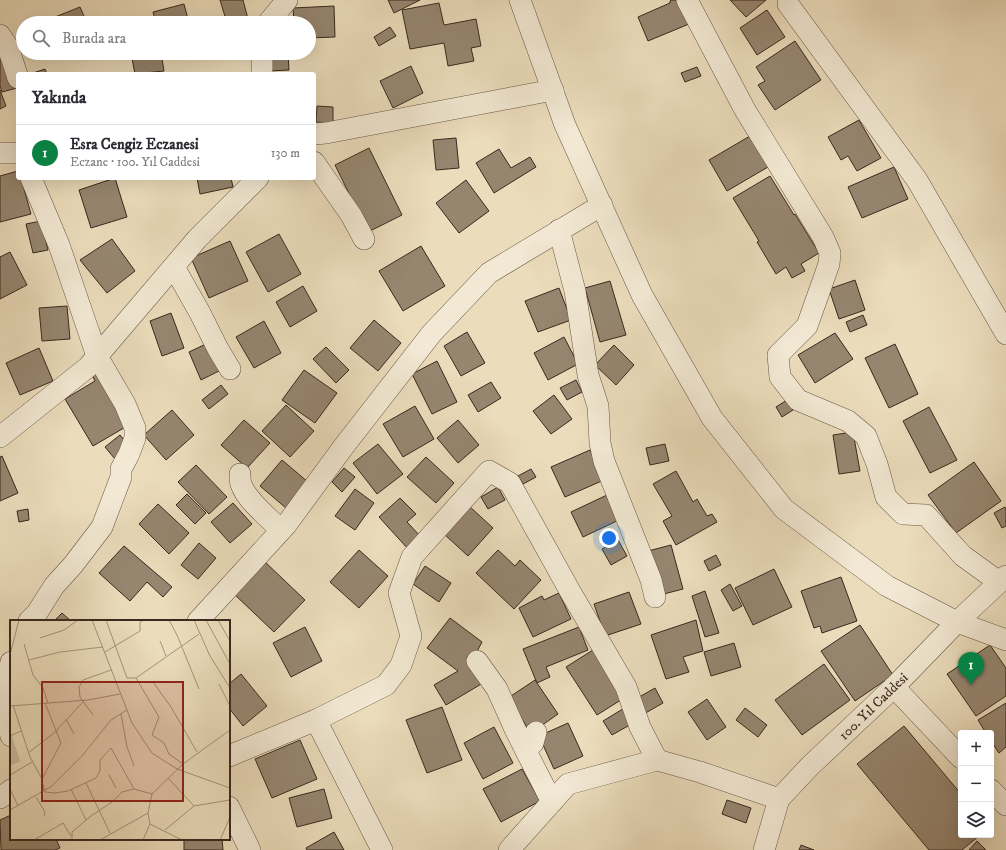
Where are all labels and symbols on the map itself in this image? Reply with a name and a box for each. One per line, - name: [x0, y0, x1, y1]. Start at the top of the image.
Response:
- your location: [599, 528, 619, 548]
- inset map: [10, 620, 230, 840]
- pin: 1: [958, 652, 984, 685]
- street label: 100. Yıl Caddesi: [835, 669, 912, 744]

